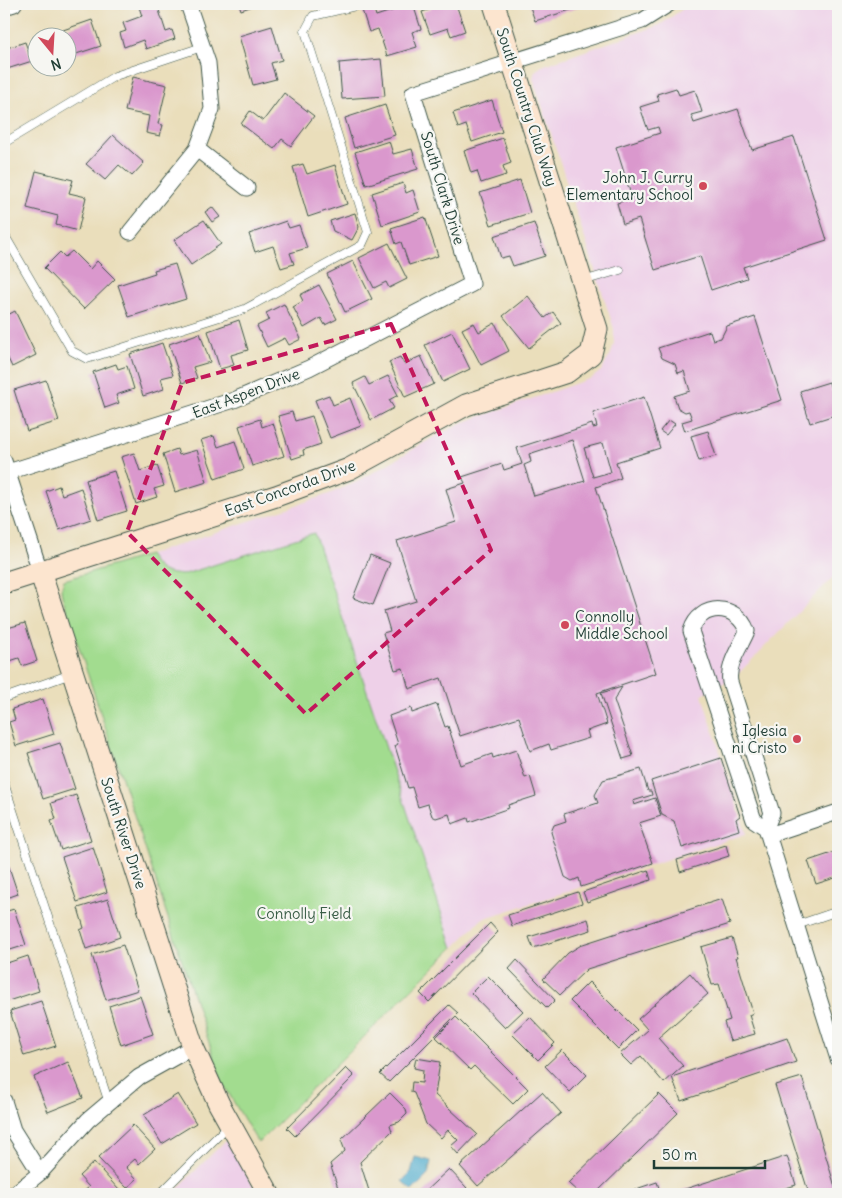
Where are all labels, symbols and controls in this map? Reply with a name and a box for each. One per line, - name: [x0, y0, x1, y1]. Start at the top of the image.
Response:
- street label: South Country Club Way: [492, 25, 562, 189]
- north arrow: [28, 28, 78, 78]
- text: N: [49, 54, 63, 74]
- street label: South Clark Drive: [417, 129, 469, 247]
- place label: John J. Curry Elementary School: [566, 168, 693, 204]
- marker: John J. Curry Elementary School: [697, 180, 709, 192]
- street label: East Aspen Drive: [190, 364, 302, 422]
- street label: East Concorda Drive: [222, 456, 358, 520]
- place label: Connolly Middle School: [575, 607, 668, 643]
- marker: Connolly Middle School: [559, 619, 571, 631]
- place label: Iglesia ni Cristo: [732, 721, 787, 757]
- marker: Iglesia ni Cristo: [791, 733, 803, 745]
- street label: South River Drive: [97, 775, 151, 891]
- park label: Connolly Field: [257, 904, 352, 923]
- scale bar: [654, 1138, 766, 1170]
- text: 50 m: [662, 1145, 697, 1164]

